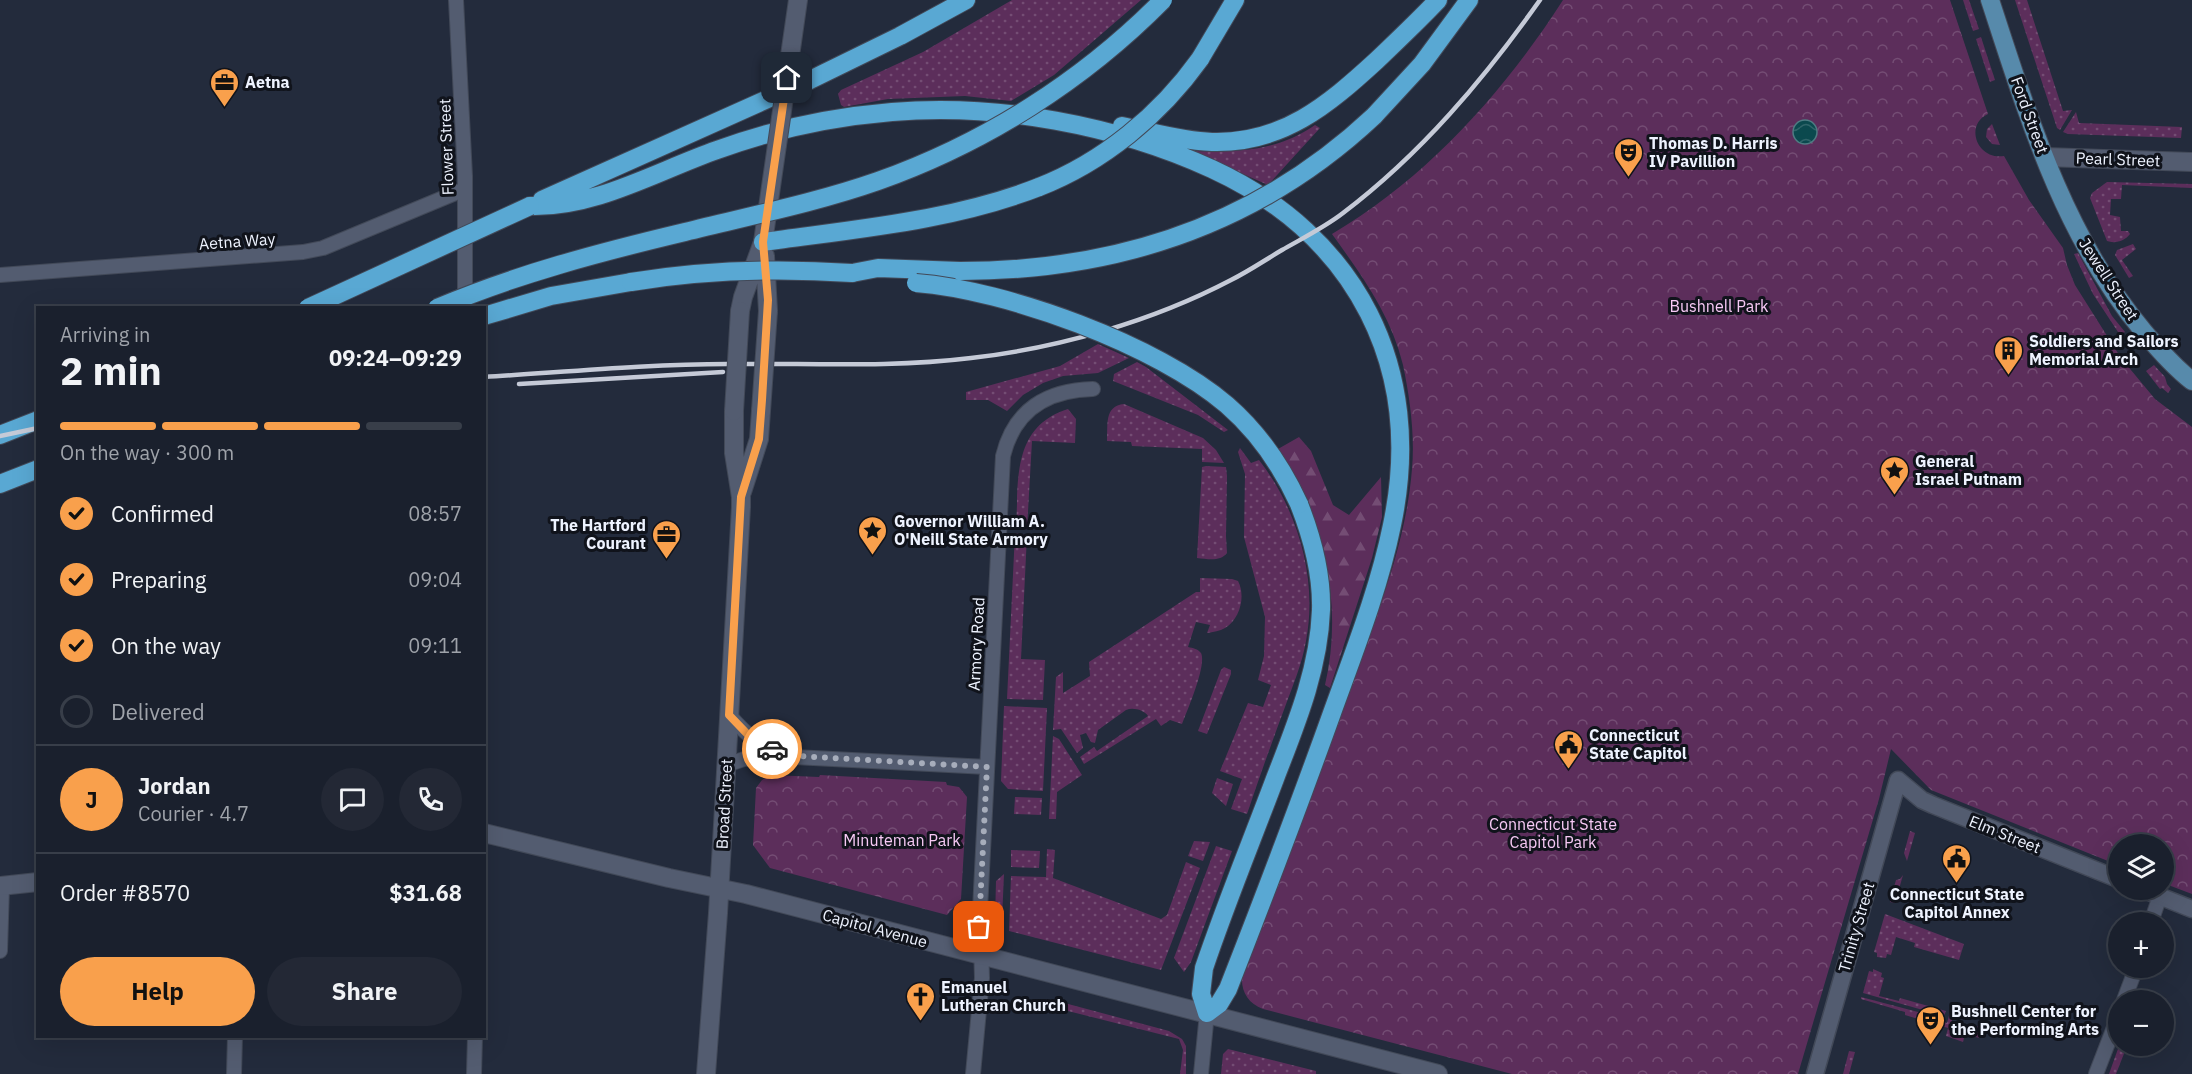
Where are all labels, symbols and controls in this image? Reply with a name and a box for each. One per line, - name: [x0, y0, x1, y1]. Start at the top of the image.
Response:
- pin: [761, 52, 812, 103]
- icon: home: [770, 61, 803, 94]
- office icon: Aetna: [208, 66, 240, 108]
- place label: Aetna: [245, 72, 290, 92]
- street label: Ford Street: [2007, 74, 2053, 156]
- street label: Flower Street: [434, 98, 458, 196]
- place label: Thomas D. Harris IV Pavillion: [1649, 133, 1778, 171]
- theatre icon: Thomas D. Harris IV Pavillion: [1612, 136, 1644, 178]
- street label: Pearl Street: [2075, 148, 2161, 170]
- street label: Aetna Way: [198, 228, 276, 254]
- street label: Jewell Street: [2075, 234, 2143, 324]
- park label: Bushnell Park: [1669, 296, 1769, 316]
- text: Arriving in: [60, 321, 150, 348]
- place label: Soldiers and Sailors Memorial Arch: [2029, 331, 2179, 369]
- building icon: Soldiers and Sailors Memorial Arch: [1992, 334, 2024, 376]
- text: 09:24–09:29: [329, 343, 462, 372]
- text: 2 min: [60, 345, 162, 396]
- text: On the way · 300 m: [60, 439, 234, 466]
- place label: General Israel Putnam: [1915, 451, 2022, 489]
- place icon: General Israel Putnam: [1878, 454, 1910, 496]
- icon: check: [60, 497, 93, 530]
- text: Confirmed: [111, 499, 214, 528]
- text: 08:57: [408, 500, 462, 527]
- place label: Governor William A. O'Neill State Armory: [894, 511, 1048, 549]
- place icon: Governor William A. O'Neill State Armory: [857, 514, 889, 556]
- place label: The Hartford Courant: [550, 515, 646, 553]
- office icon: The Hartford Courant: [651, 518, 683, 560]
- icon: check: [60, 563, 93, 596]
- text: Preparing: [111, 565, 206, 594]
- text: 09:04: [408, 566, 462, 593]
- street label: Armory Road: [964, 597, 988, 691]
- icon: check: [60, 629, 93, 662]
- text: On the way: [111, 631, 221, 660]
- text: 09:11: [408, 632, 462, 659]
- text: Delivered: [111, 697, 205, 726]
- courier: [742, 719, 802, 779]
- place label: Connecticut State Capitol: [1589, 725, 1687, 763]
- public building icon: Connecticut State Capitol: [1552, 728, 1584, 770]
- icon: car: [756, 733, 789, 766]
- street label: Broad Street: [712, 758, 736, 850]
- button: chat: [321, 768, 384, 831]
- button: phone: [399, 768, 462, 831]
- text: Jordan: [138, 771, 211, 800]
- text: J: [85, 785, 98, 814]
- text: Courier · 4.7: [138, 800, 249, 827]
- street label: Elm Street: [1966, 811, 2044, 857]
- park label: Connecticut State Capitol Park: [1489, 814, 1617, 852]
- park label: Minuteman Park: [843, 830, 961, 850]
- map controls: [2108, 834, 2174, 1056]
- button: layers: [2108, 834, 2174, 900]
- public building icon: Connecticut State Capitol Annex: [1941, 842, 1973, 884]
- text: Order #8570: [60, 878, 190, 907]
- text: $31.68: [389, 878, 462, 907]
- street label: Trinity Street: [1834, 880, 1878, 974]
- place label: Connecticut State Capitol Annex: [1890, 884, 2024, 922]
- pin: [953, 901, 1004, 952]
- street label: Capitol Avenue: [820, 904, 930, 952]
- icon: bag: [962, 910, 995, 943]
- button: +: [2108, 912, 2174, 978]
- button: Help: [60, 957, 255, 1026]
- button: Share: [267, 957, 462, 1026]
- place label: Emanuel Lutheran Church: [941, 977, 1066, 1015]
- church icon: Emanuel Lutheran Church: [904, 980, 936, 1022]
- button: −: [2108, 990, 2174, 1056]
- place label: Bushnell Center for the Performing Arts: [1951, 1001, 2099, 1039]
- theatre icon: Bushnell Center for the Performing Arts: [1914, 1004, 1946, 1046]

